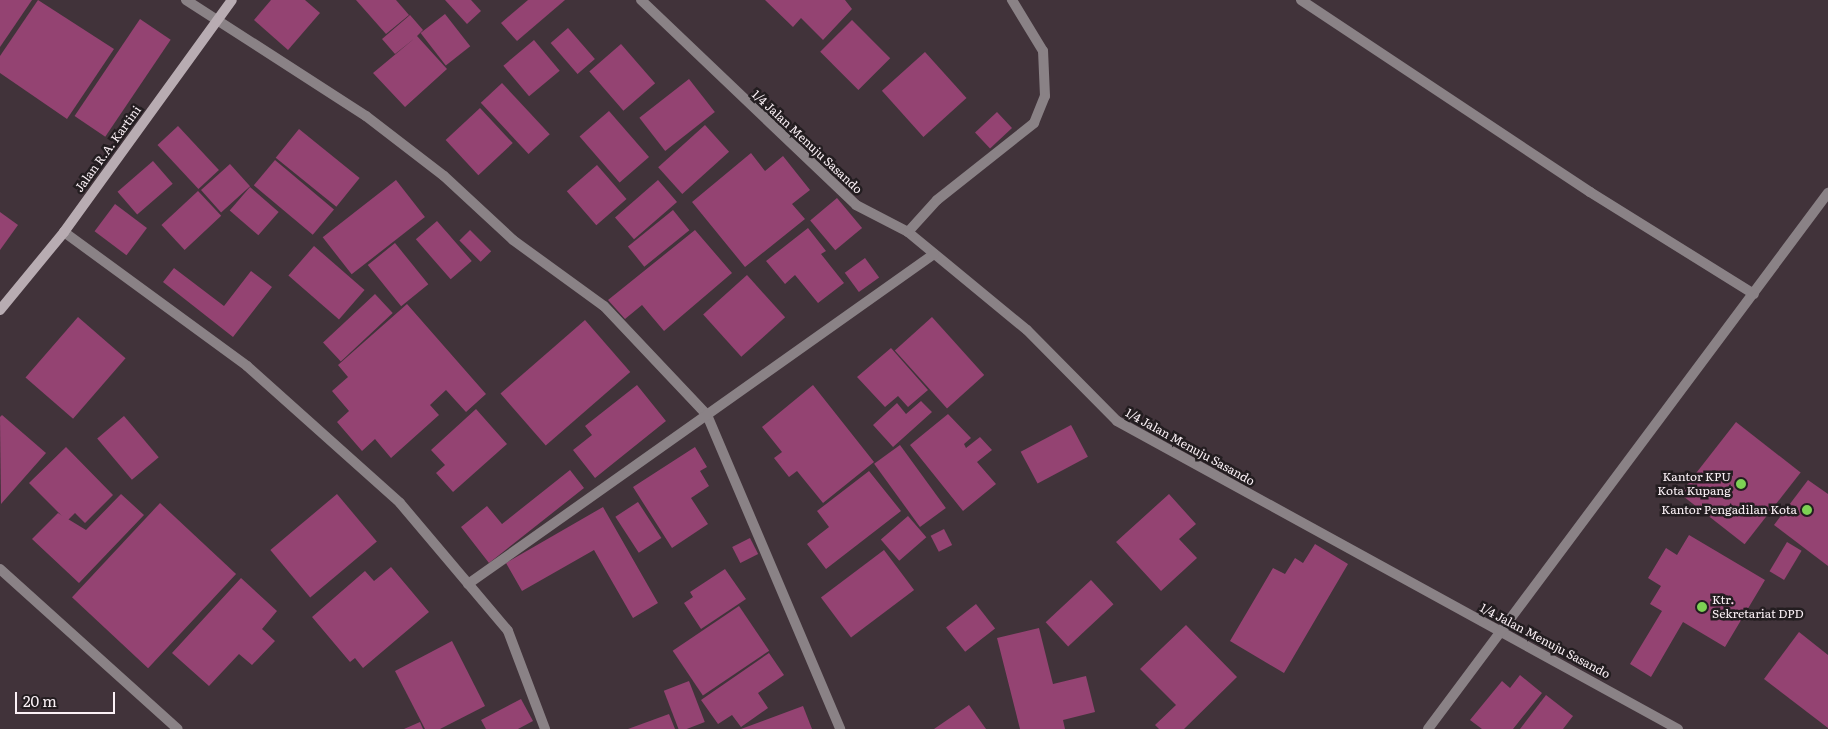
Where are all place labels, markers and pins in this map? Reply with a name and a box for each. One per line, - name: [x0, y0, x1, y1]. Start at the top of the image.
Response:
- place label: Kantor KPU Kota Kupang: [1657, 470, 1731, 498]
- marker: Kantor KPU Kota Kupang: [1735, 478, 1747, 490]
- place label: Kantor Pengadilan Kota: [1661, 503, 1797, 517]
- marker: Kantor Pengadilan Kota: [1801, 504, 1813, 516]
- place label: Ktr. Sekretariat DPD: [1712, 593, 1804, 621]
- marker: Ktr. Sekretariat DPD: [1696, 601, 1708, 613]

